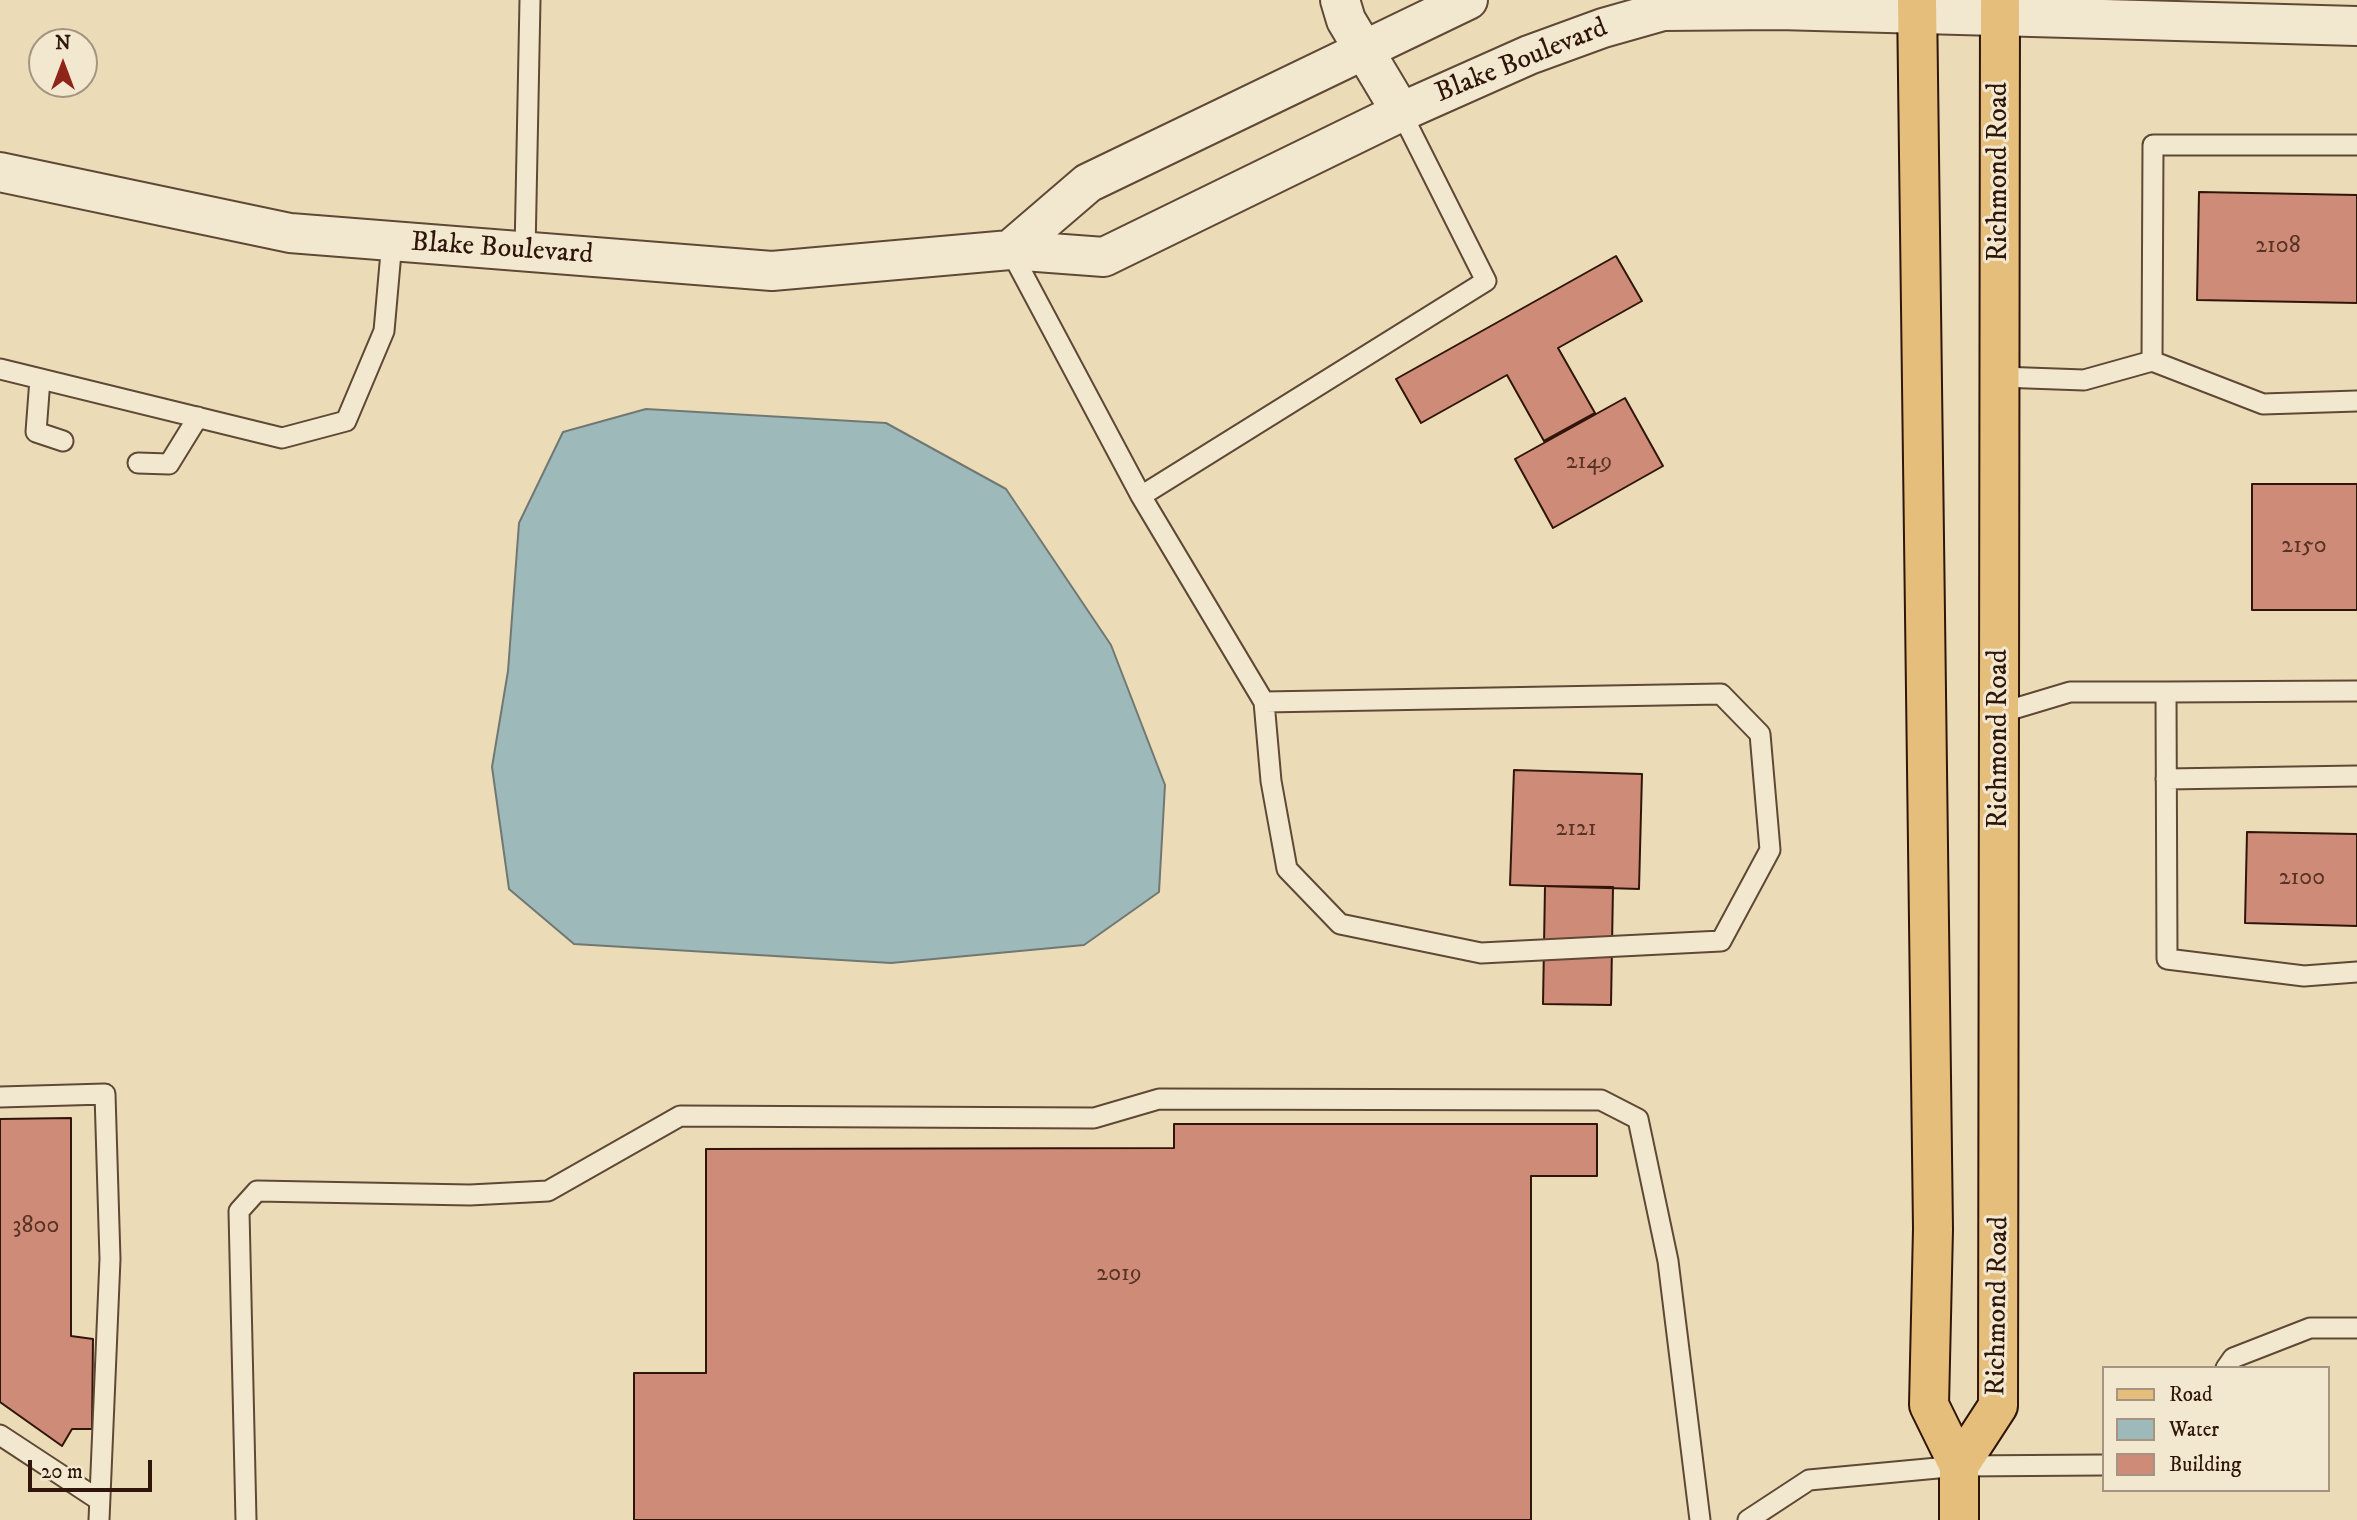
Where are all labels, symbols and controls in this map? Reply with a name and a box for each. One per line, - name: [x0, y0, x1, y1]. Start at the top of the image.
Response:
- street label: Blake Boulevard: [1431, 12, 1613, 112]
- north arrow: [28, 28, 98, 98]
- text: N: [55, 32, 71, 55]
- street label: Richmond Road: [1983, 82, 2017, 262]
- street label: Blake Boulevard: [410, 227, 594, 273]
- house number: 2108: [2255, 233, 2301, 261]
- house number: 2149: [1566, 449, 1612, 477]
- house number: 2150: [2281, 533, 2327, 561]
- street label: Richmond Road: [1983, 649, 2017, 829]
- house number: 2121: [1555, 816, 1597, 844]
- house number: 2100: [2279, 865, 2325, 893]
- house number: 3800: [13, 1213, 59, 1241]
- street label: Richmond Road: [1981, 1216, 2017, 1396]
- house number: 2019: [1096, 1261, 1142, 1289]
- legend: [2102, 1366, 2329, 1492]
- text: Road: [2169, 1382, 2213, 1408]
- text: Water: [2169, 1417, 2219, 1443]
- scale bar: [32, 1446, 156, 1490]
- text: Building: [2169, 1452, 2241, 1478]
- text: 20 m: [41, 1459, 83, 1485]

